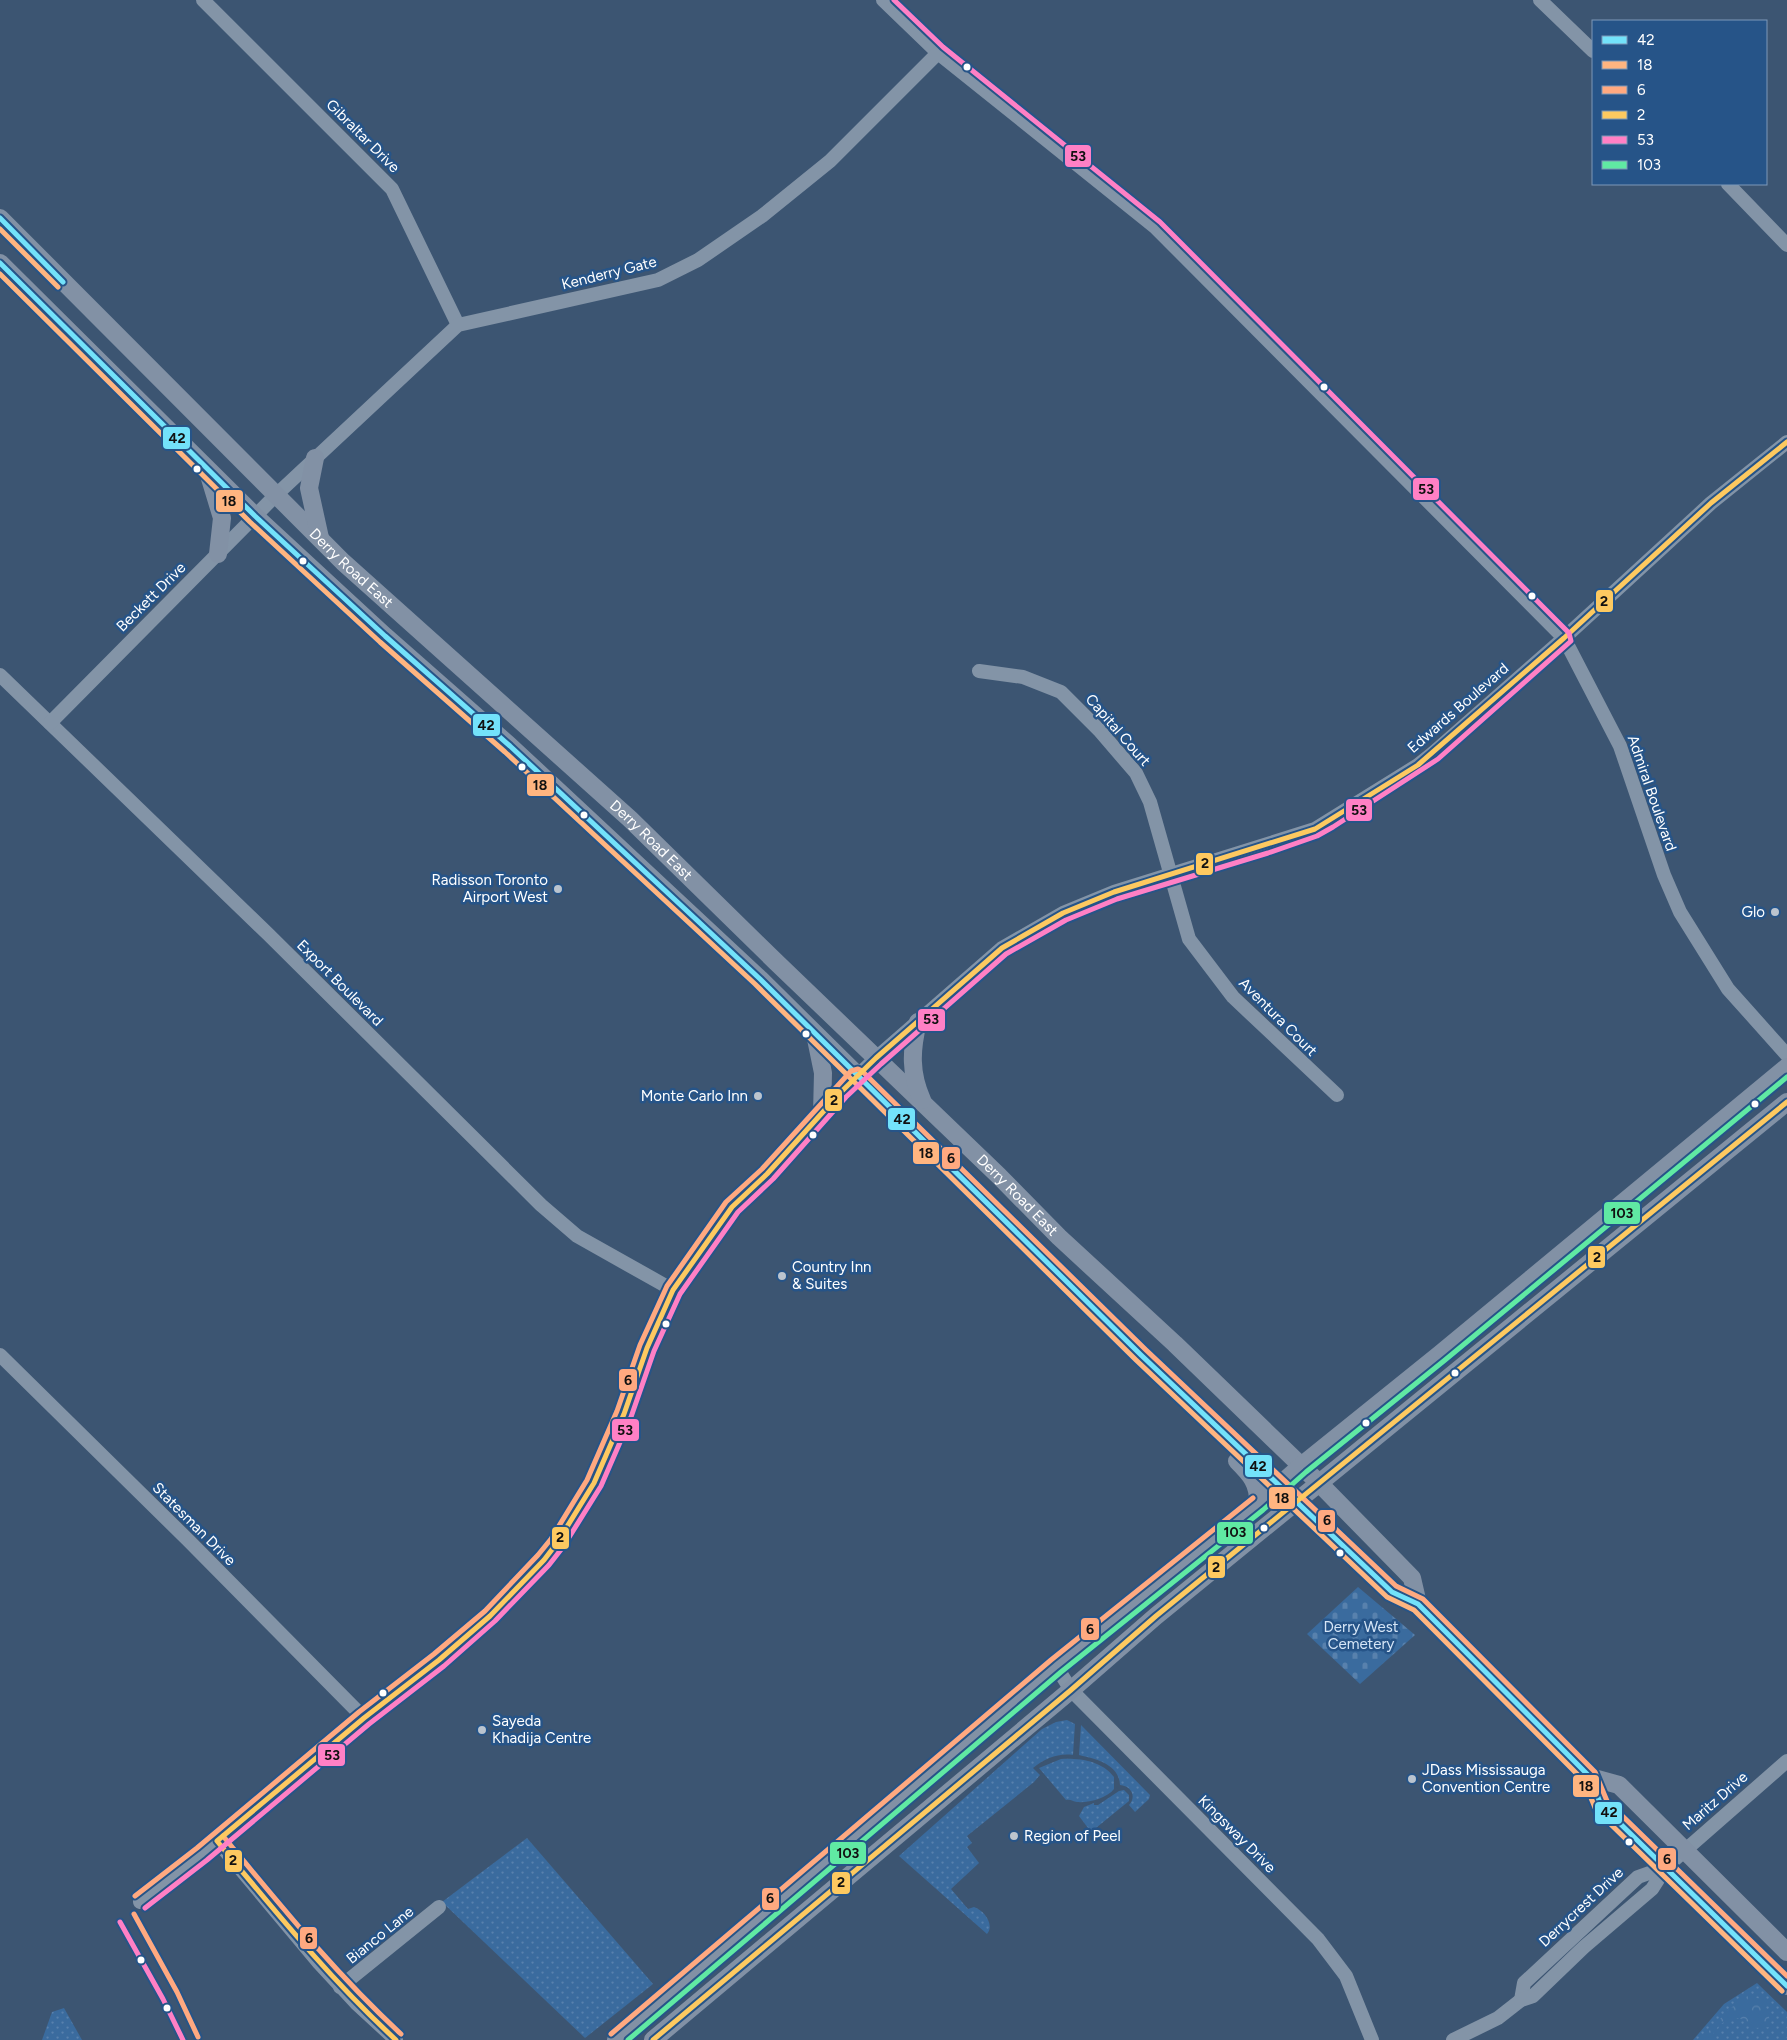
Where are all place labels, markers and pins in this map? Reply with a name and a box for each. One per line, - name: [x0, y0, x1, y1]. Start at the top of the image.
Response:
- unlabelled marker: [962, 62, 972, 72]
- unlabelled marker: [1319, 382, 1329, 392]
- unlabelled marker: [192, 464, 202, 474]
- unlabelled marker: [298, 556, 308, 566]
- unlabelled marker: [1527, 591, 1537, 601]
- unlabelled marker: [517, 762, 527, 772]
- unlabelled marker: [579, 810, 589, 820]
- place label: Radisson Toronto Airport West: [431, 871, 548, 906]
- marker: Radisson Toronto Airport West: [552, 883, 564, 895]
- place label: Glo: [1742, 903, 1765, 921]
- marker: Glo: [1769, 906, 1781, 918]
- unlabelled marker: [801, 1029, 811, 1039]
- place label: Monte Carlo Inn: [641, 1087, 748, 1105]
- marker: Monte Carlo Inn: [752, 1090, 764, 1102]
- unlabelled marker: [1750, 1099, 1760, 1109]
- unlabelled marker: [808, 1130, 818, 1140]
- place label: Country Inn & Suites: [792, 1258, 871, 1293]
- marker: Country Inn & Suites: [776, 1270, 788, 1282]
- unlabelled marker: [661, 1319, 671, 1329]
- unlabelled marker: [1450, 1368, 1460, 1378]
- unlabelled marker: [1361, 1418, 1371, 1428]
- unlabelled marker: [1259, 1523, 1269, 1533]
- unlabelled marker: [1335, 1548, 1345, 1558]
- unlabelled marker: [378, 1688, 388, 1698]
- place label: Sayeda Khadija Centre: [492, 1712, 591, 1747]
- marker: Sayeda Khadija Centre: [476, 1724, 488, 1736]
- place label: JDass Mississauga Convention Centre: [1422, 1761, 1550, 1796]
- marker: JDass Mississauga Convention Centre: [1406, 1773, 1418, 1785]
- place label: Region of Peel: [1024, 1827, 1121, 1845]
- marker: Region of Peel: [1008, 1830, 1020, 1842]
- unlabelled marker: [1624, 1837, 1634, 1847]
- unlabelled marker: [136, 1955, 146, 1965]
- unlabelled marker: [162, 2003, 172, 2013]

